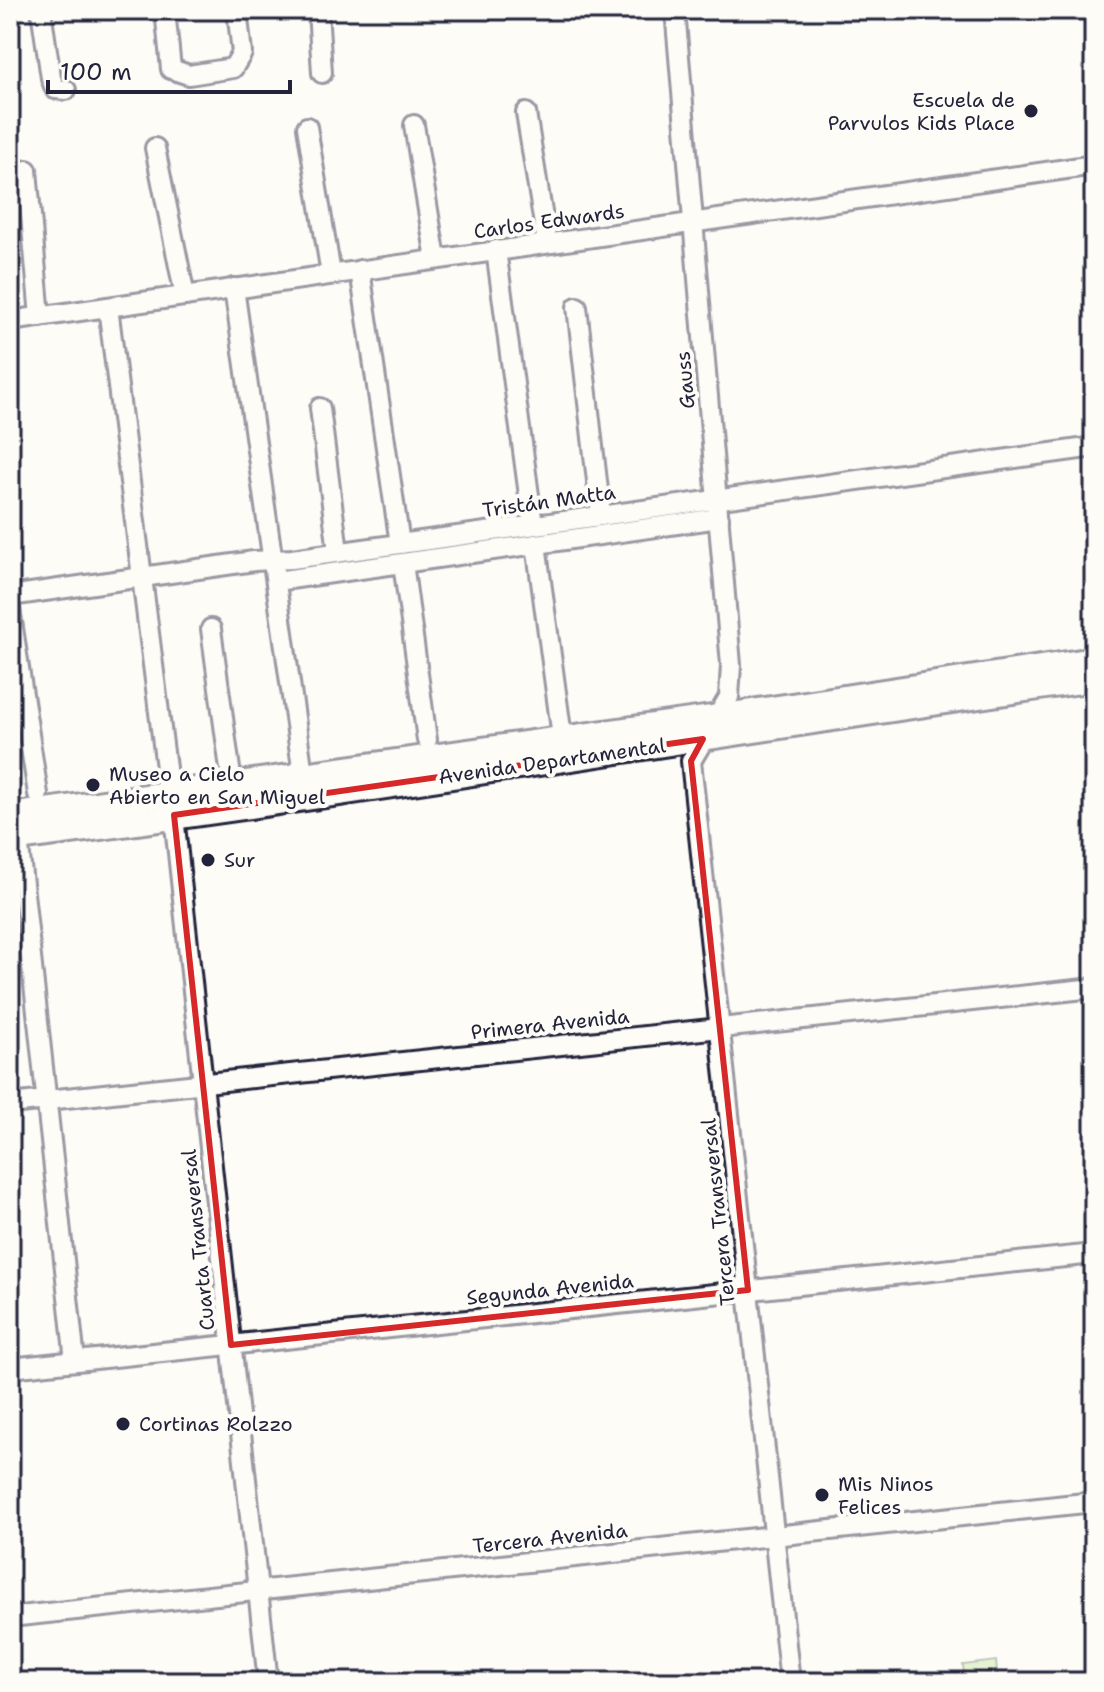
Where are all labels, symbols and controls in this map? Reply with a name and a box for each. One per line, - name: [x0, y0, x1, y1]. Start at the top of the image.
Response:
- scale bar: [48, 44, 290, 94]
- text: 100 m: [60, 56, 132, 88]
- place label: Escuela de Parvulos Kids Place: [828, 87, 1015, 136]
- marker: Escuela de Parvulos Kids Place: [1022, 102, 1040, 120]
- street label: Carlos Edwards: [472, 198, 626, 244]
- street label: Gauss: [670, 350, 700, 410]
- street label: Tristán Matta: [481, 479, 618, 523]
- street label: Avenida Departamental: [437, 732, 667, 790]
- place label: Museo a Cielo Abierto en San Miguel: [109, 761, 325, 810]
- marker: Museo a Cielo Abierto en San Miguel: [84, 776, 102, 794]
- place label: Sur: [224, 847, 256, 873]
- marker: Sur: [199, 851, 217, 869]
- street label: Primera Avenida: [469, 1003, 631, 1045]
- street label: Tercera Transversal: [695, 1117, 741, 1307]
- street label: Cuarta Transversal: [176, 1148, 220, 1332]
- street label: Segunda Avenida: [465, 1267, 635, 1311]
- place label: Cortinas Rolzzo: [139, 1411, 293, 1437]
- marker: Cortinas Rolzzo: [114, 1415, 132, 1433]
- place label: Mis Ninos Felices: [838, 1471, 934, 1520]
- marker: Mis Ninos Felices: [813, 1486, 831, 1504]
- street label: Tercera Avenida: [471, 1517, 629, 1559]

